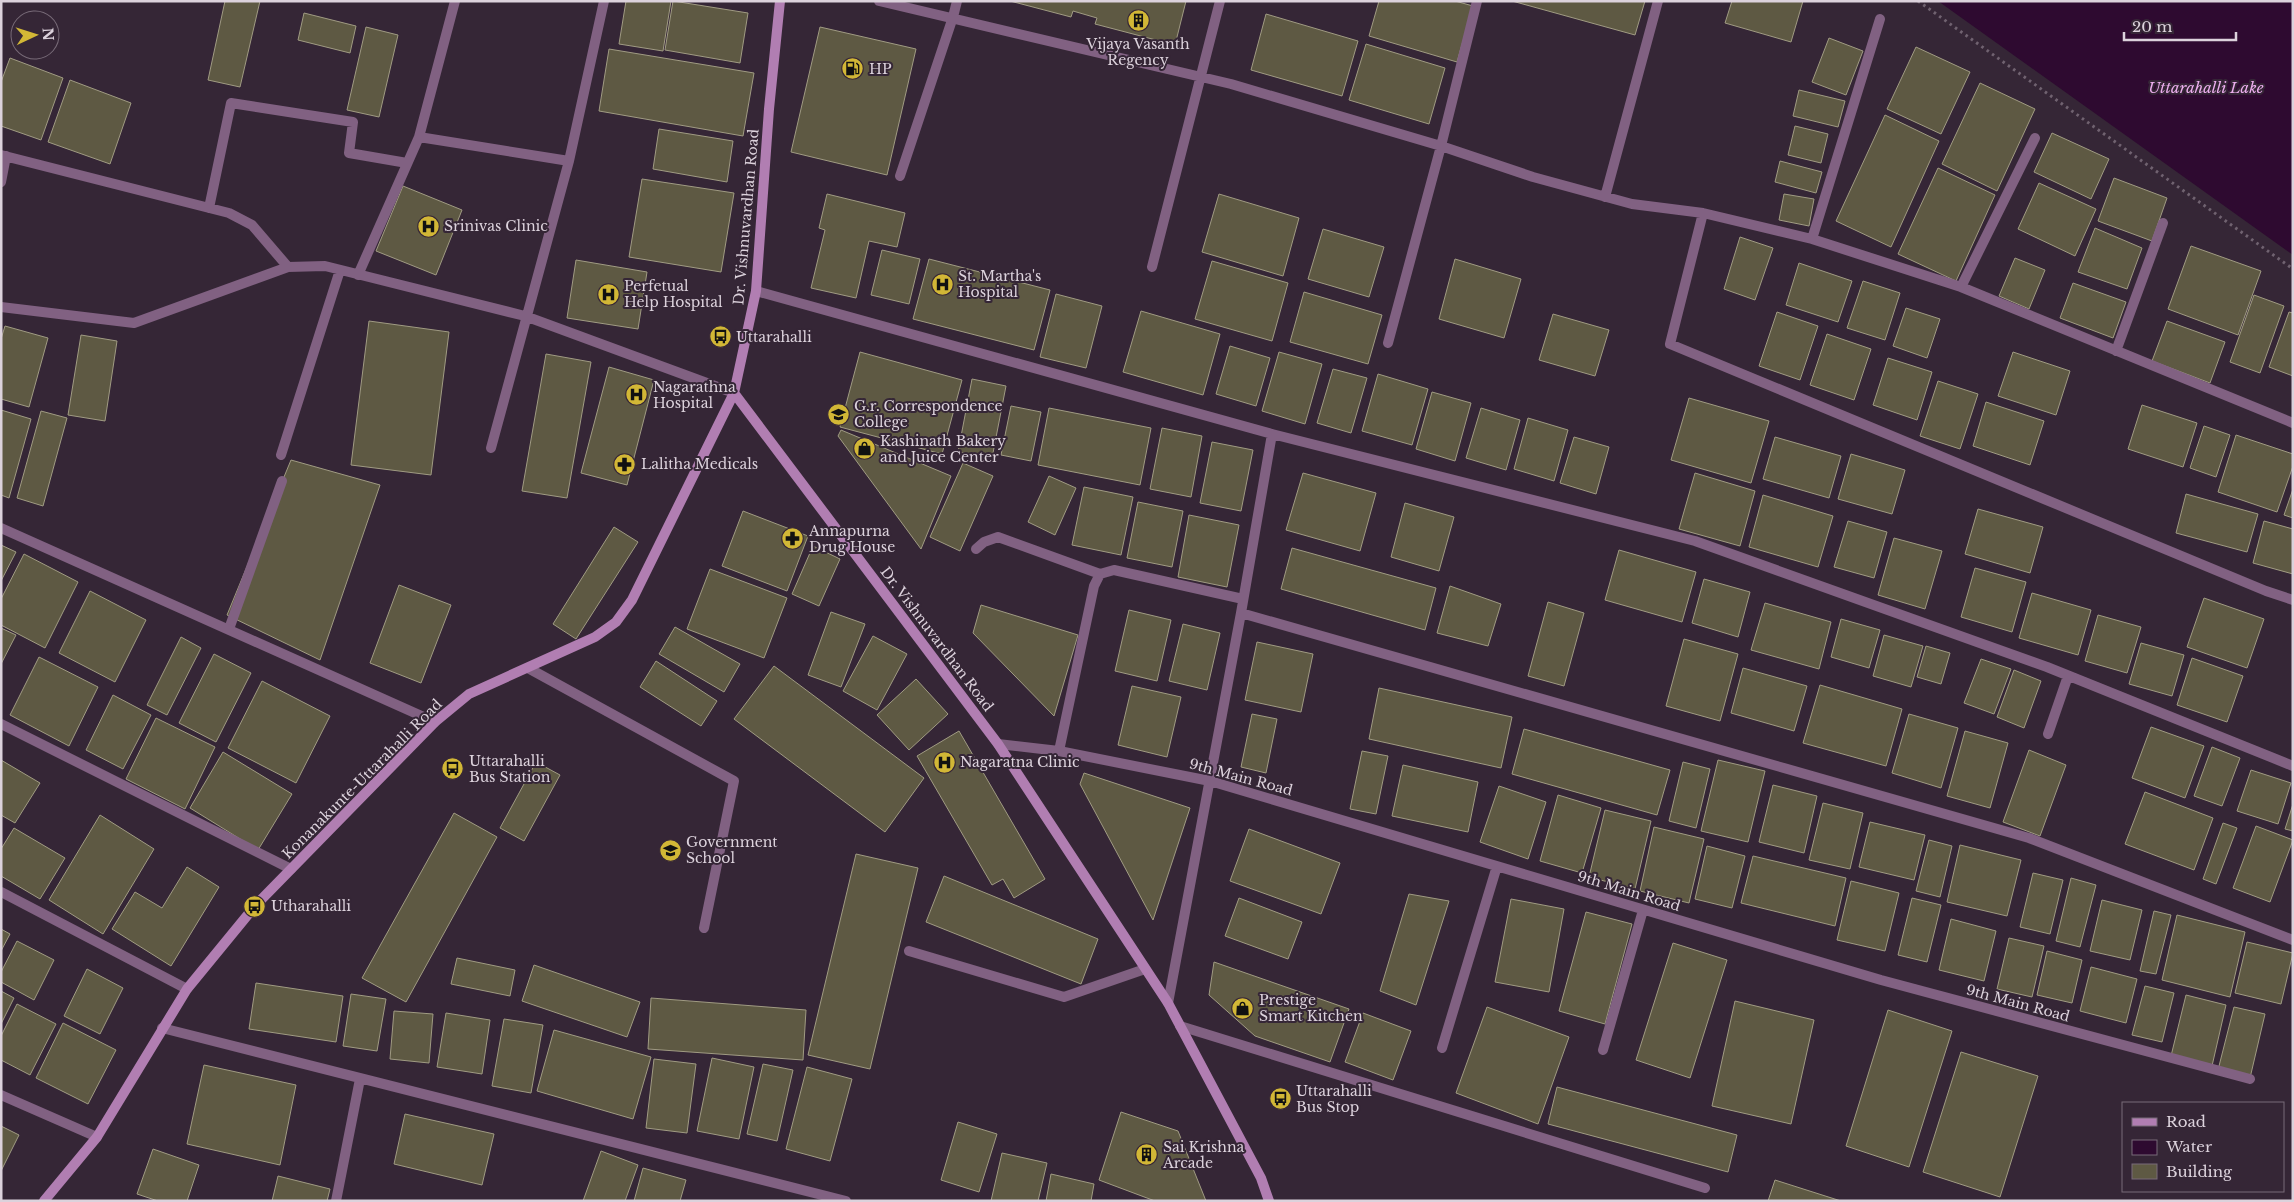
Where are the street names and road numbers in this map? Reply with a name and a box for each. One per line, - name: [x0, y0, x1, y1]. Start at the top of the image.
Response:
- street label: Dr. Vishnuvardhan Road: [729, 128, 763, 306]
- street label: Dr. Vishnuvardhan Road: [877, 563, 998, 715]
- street label: Konanakunte-Uttarahalli Road: [278, 695, 446, 863]
- street label: 9th Main Road: [1187, 755, 1295, 800]
- street label: 9th Main Road: [1575, 867, 1683, 915]
- street label: 9th Main Road: [1964, 981, 2072, 1026]

